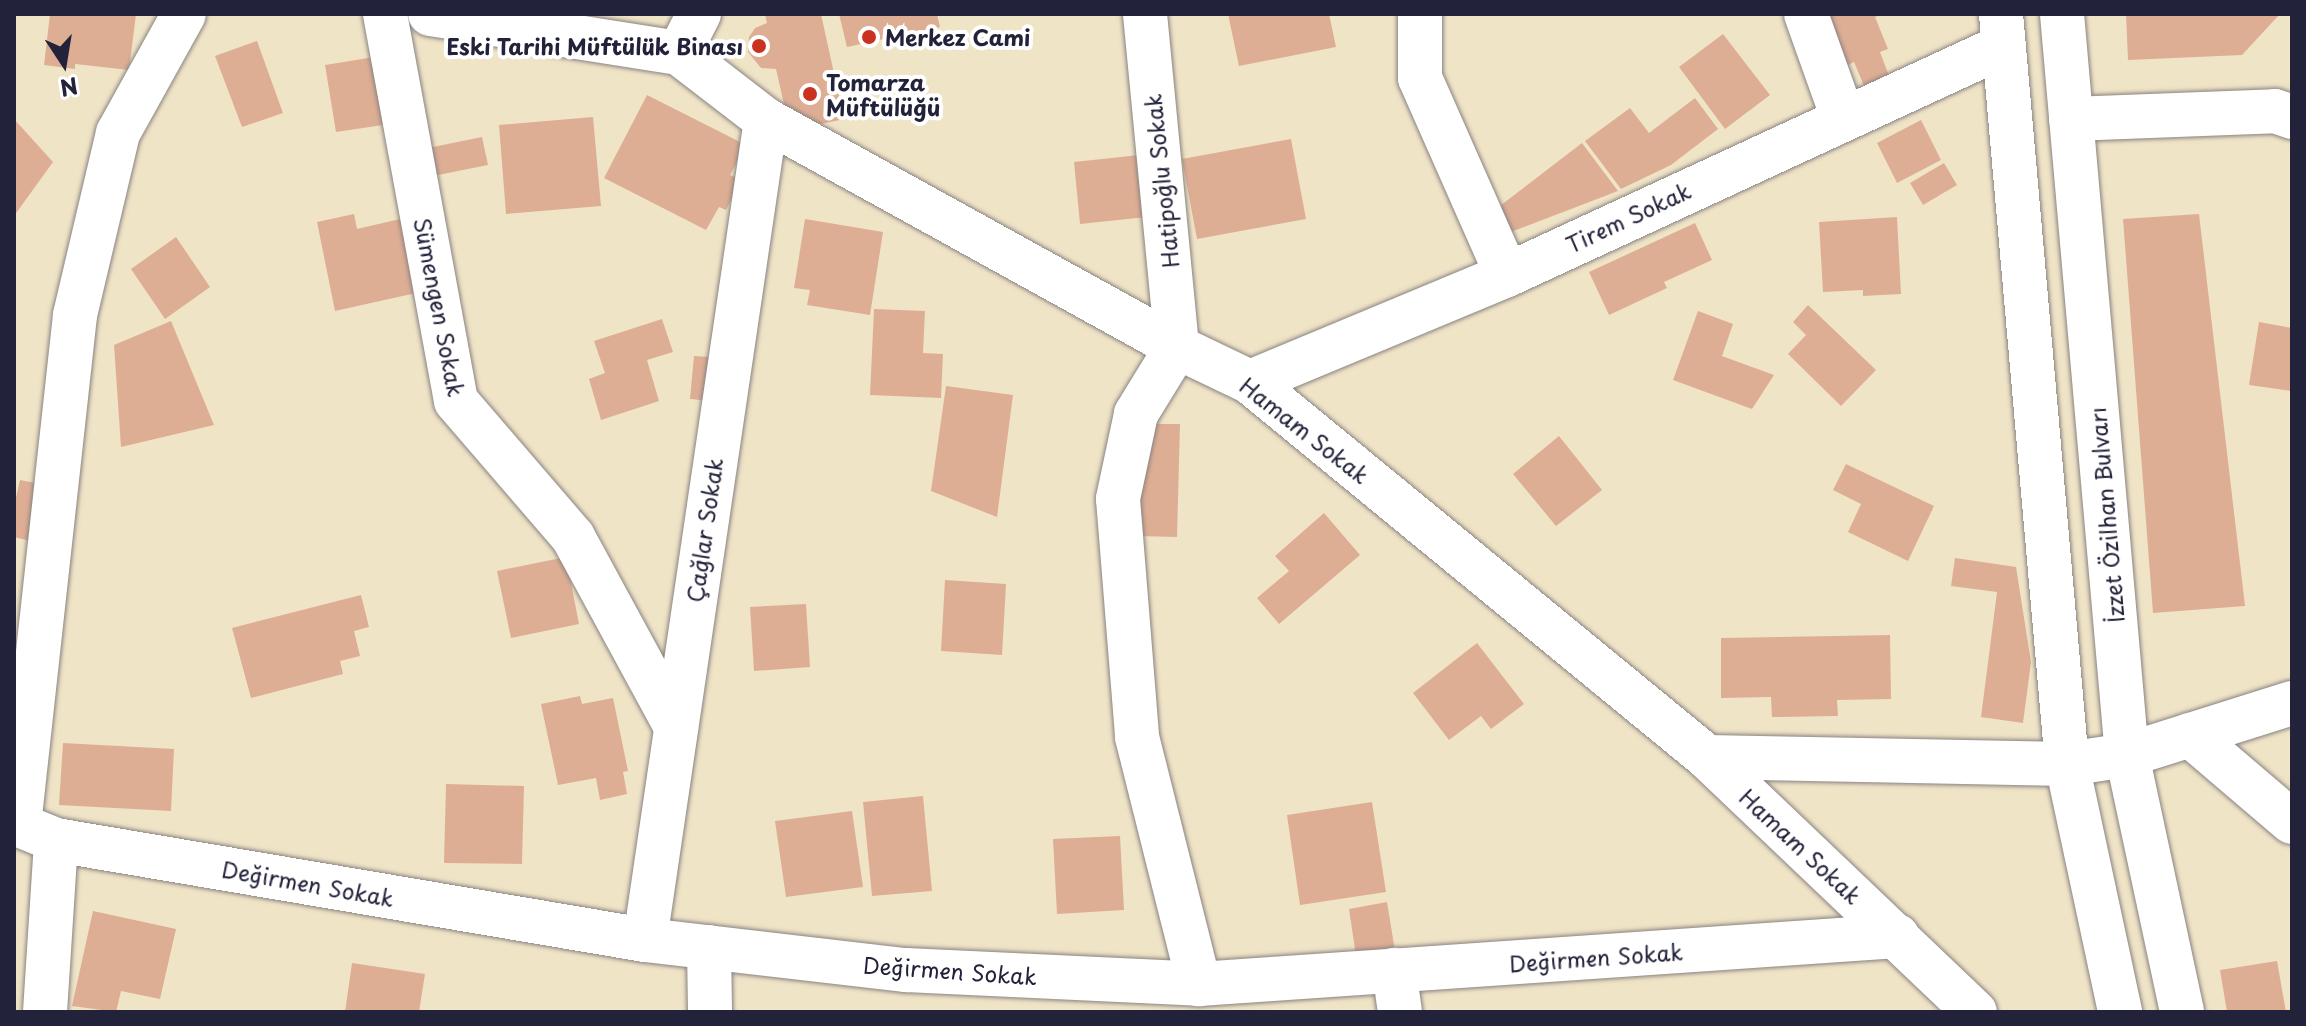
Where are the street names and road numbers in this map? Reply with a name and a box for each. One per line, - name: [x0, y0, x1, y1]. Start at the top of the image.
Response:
- street label: Hatipoğlu Sokak: [1139, 93, 1183, 269]
- street label: Tirem Sokak: [1561, 176, 1695, 258]
- street label: Sümengen Sokak: [410, 215, 470, 399]
- street label: Hamam Sokak: [1235, 372, 1375, 488]
- street label: İzzet Özilhan Bulvarı: [2083, 406, 2129, 624]
- street label: Çağlar Sokak: [681, 456, 727, 604]
- street label: Hamam Sokak: [1735, 783, 1867, 909]
- street label: Değirmen Sokak: [219, 855, 397, 911]
- street label: Değirmen Sokak: [1508, 938, 1684, 976]
- street label: Değirmen Sokak: [862, 951, 1038, 989]

